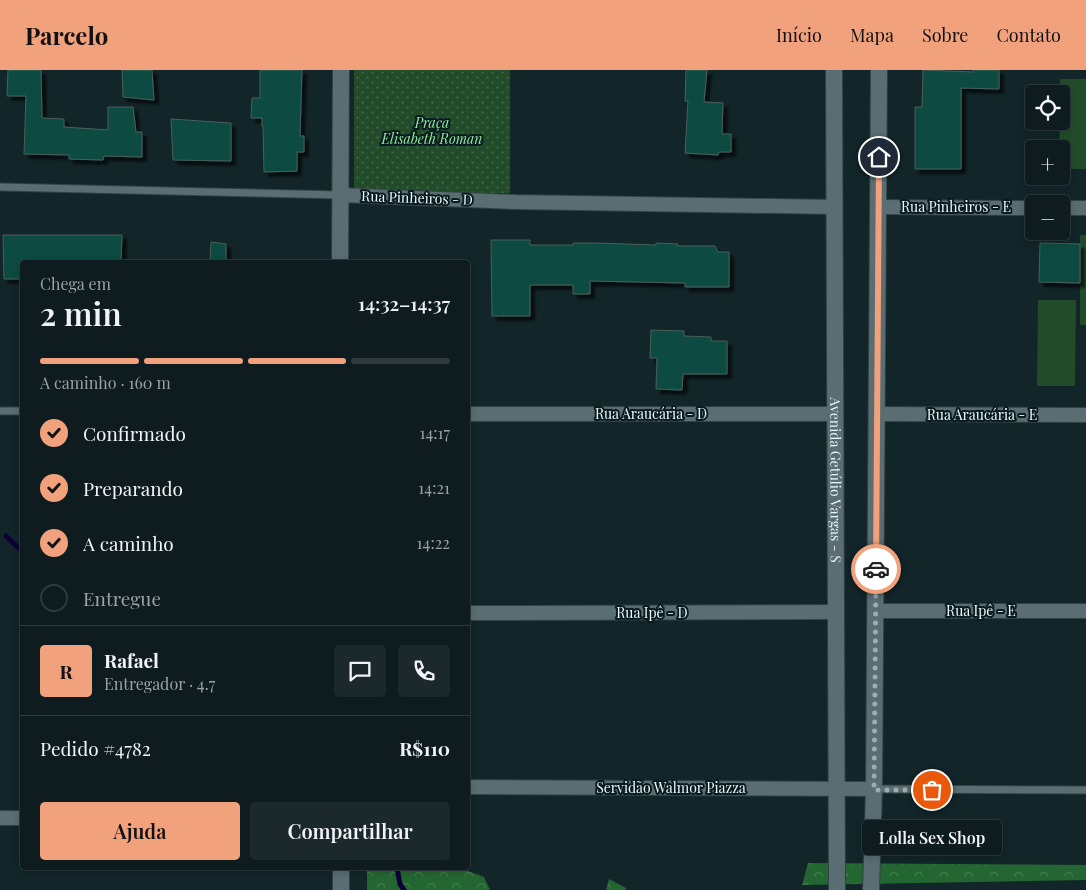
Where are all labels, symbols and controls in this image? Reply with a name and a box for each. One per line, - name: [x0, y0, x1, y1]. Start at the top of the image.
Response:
- text: Parcelo: [25, 19, 108, 51]
- text: Início: [776, 23, 822, 47]
- text: Mapa: [850, 23, 894, 47]
- text: Sobre: [922, 23, 968, 47]
- text: Contato: [996, 23, 1061, 47]
- map controls: [1025, 85, 1070, 240]
- button: locate: [1025, 85, 1070, 130]
- park label: Praça Elisabeth Roman: [380, 113, 483, 148]
- pin: [858, 136, 900, 178]
- button: +: [1025, 140, 1070, 185]
- icon: home: [865, 143, 893, 171]
- street label: Rua Pinheiros - D: [361, 186, 473, 209]
- button: −: [1025, 195, 1070, 240]
- street label: Rua Pinheiros - E: [901, 197, 1011, 216]
- text: Chega em: [40, 273, 111, 294]
- text: 14:32–14:37: [358, 290, 450, 316]
- text: 2 min: [40, 291, 122, 334]
- text: A caminho · 160 m: [40, 372, 171, 393]
- street label: Avenida Getúlio Vargas - S: [826, 396, 846, 563]
- street label: Rua Araucária - D: [595, 404, 707, 423]
- street label: Rua Araucária - E: [927, 405, 1037, 424]
- icon: check: [40, 419, 68, 447]
- text: Confirmado: [83, 420, 186, 446]
- text: 14:17: [420, 422, 450, 443]
- icon: check: [40, 474, 68, 502]
- text: Preparando: [83, 475, 183, 501]
- text: 14:21: [418, 477, 450, 498]
- icon: check: [40, 529, 68, 557]
- text: A caminho: [83, 530, 174, 556]
- text: 14:22: [417, 532, 450, 553]
- courier: [851, 544, 901, 594]
- icon: car: [862, 555, 890, 583]
- text: Entregue: [83, 585, 161, 611]
- street label: Rua Ipê - E: [946, 601, 1016, 620]
- street label: Rua Ipê - D: [616, 603, 688, 622]
- button: chat: [334, 645, 386, 697]
- button: phone: [398, 645, 450, 697]
- text: Rafael: [104, 647, 159, 673]
- text: R: [59, 658, 73, 684]
- text: Entregador · 4.7: [104, 673, 215, 694]
- text: Pedido #4782: [40, 735, 151, 761]
- text: R$110: [399, 735, 450, 761]
- pin: [911, 769, 953, 811]
- icon: bag: [918, 776, 946, 804]
- street label: Servidão Walmor Piazza: [596, 778, 746, 797]
- button: Ajuda: [40, 802, 240, 860]
- button: Compartilhar: [250, 802, 450, 860]
- callout: Lolla Sex Shop: [862, 820, 1002, 855]
- text: Lolla Sex Shop: [879, 827, 985, 848]

